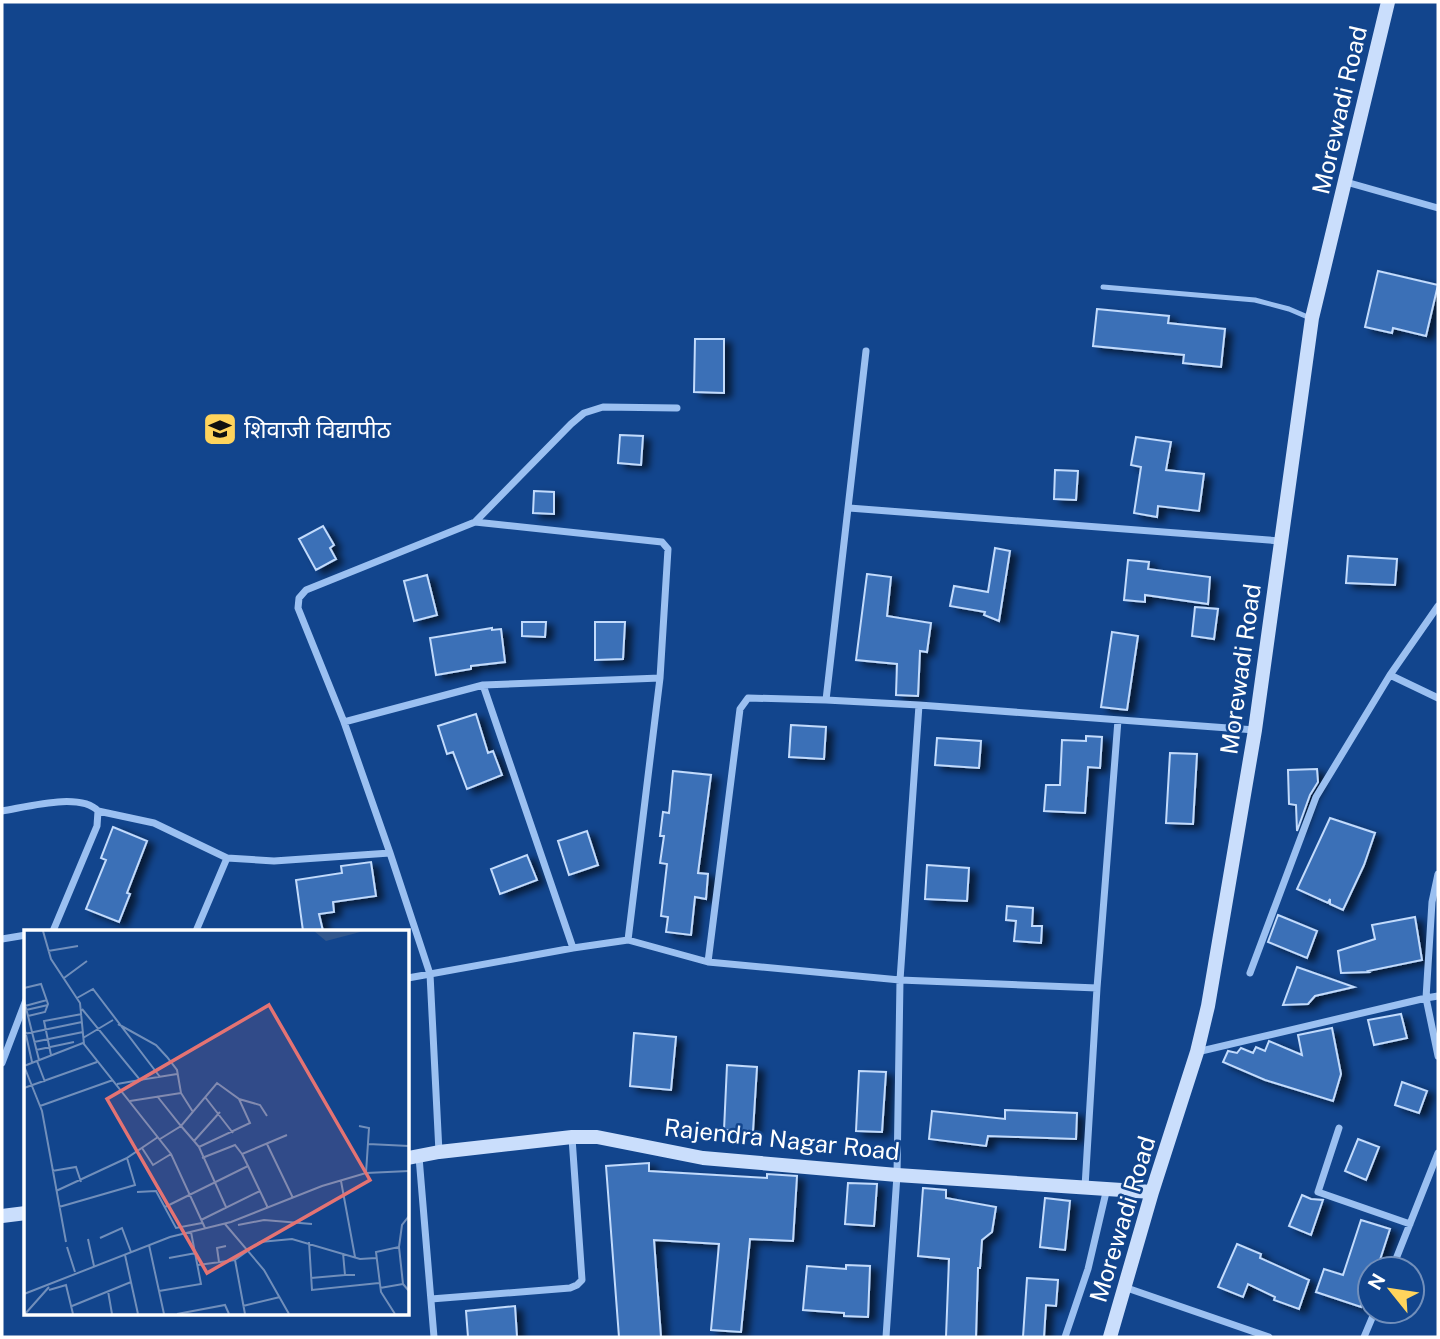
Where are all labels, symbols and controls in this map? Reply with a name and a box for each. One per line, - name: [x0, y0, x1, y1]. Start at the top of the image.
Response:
- street label: Morewadi Road: [1306, 23, 1372, 197]
- school or university icon: शिवाजी विद्यापीठ: [201, 410, 239, 448]
- place label: शिवाजी विद्यापीठ: [244, 415, 392, 443]
- street label: Morewadi Road: [1214, 582, 1266, 756]
- inset map: [24, 930, 410, 1314]
- street label: Rajendra Nagar Road: [663, 1113, 901, 1165]
- street label: Morewadi Road: [1083, 1133, 1161, 1305]
- north arrow: [1356, 1255, 1426, 1325]
- text: N: [1363, 1270, 1390, 1293]

